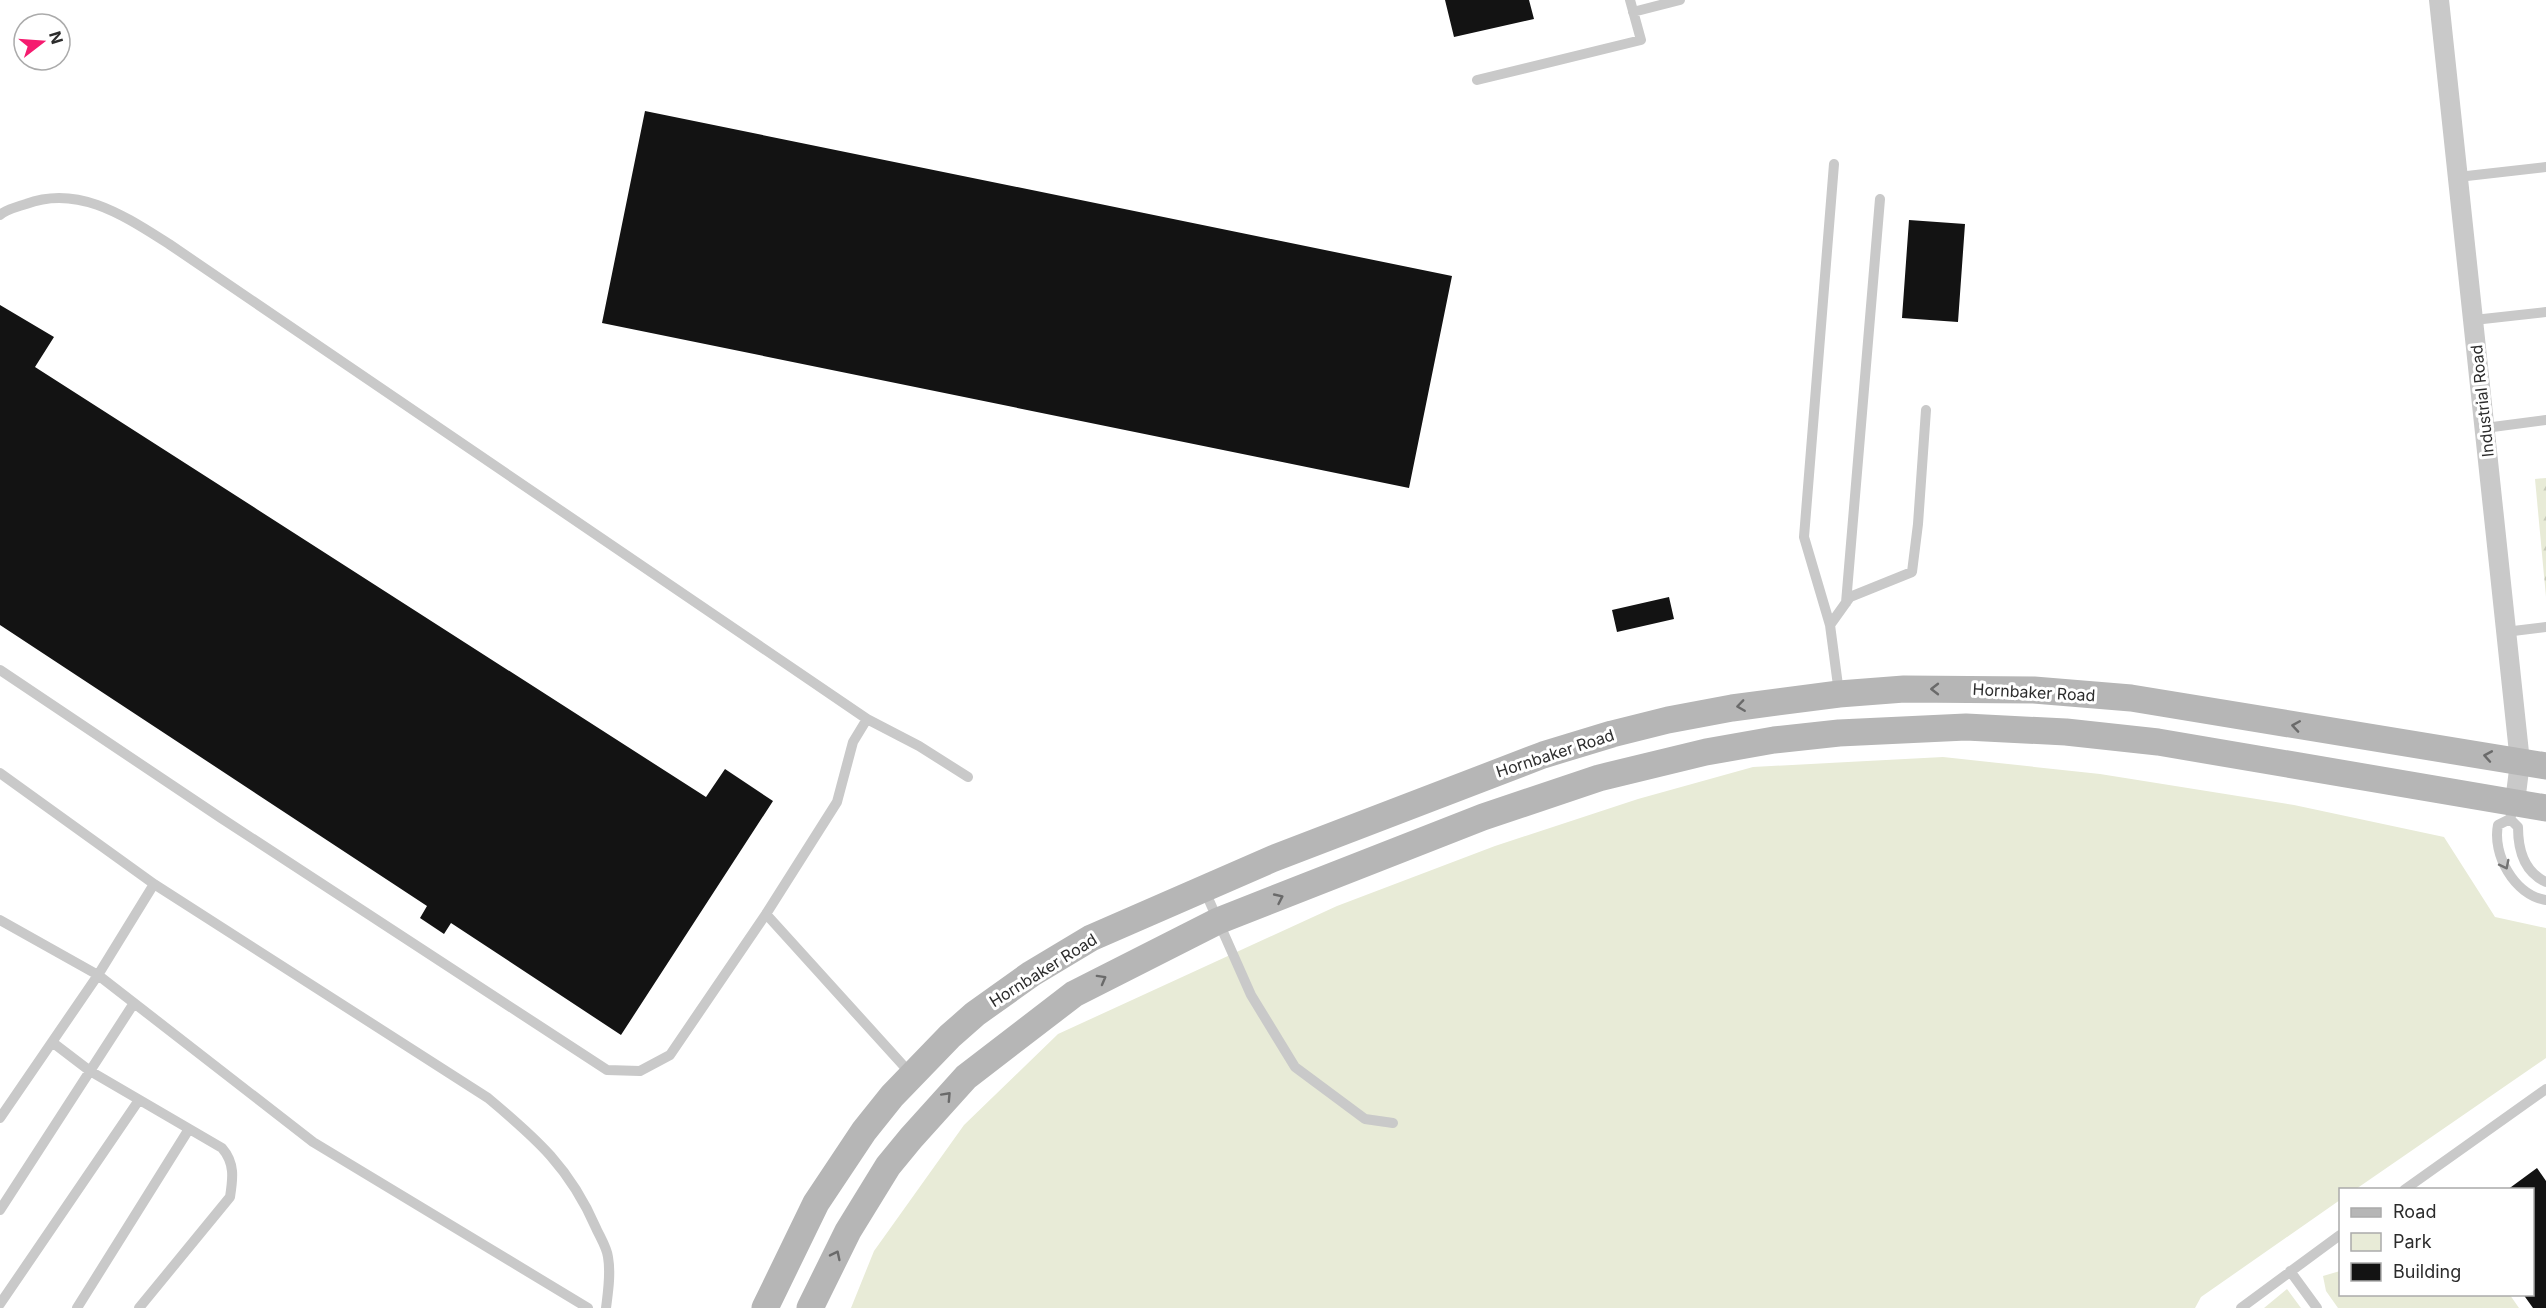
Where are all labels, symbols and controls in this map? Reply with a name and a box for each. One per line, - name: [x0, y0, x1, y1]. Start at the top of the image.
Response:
- north arrow: [12, 12, 72, 72]
- text: N: [45, 29, 68, 46]
- street label: Industrial Road: [2466, 344, 2498, 458]
- street label: Hornbaker Road: [1972, 679, 2096, 705]
- one-way arrow: [1931, 682, 1940, 695]
- one-way arrow: [1737, 700, 1746, 712]
- one-way arrow: [2291, 720, 2300, 732]
- street label: Hornbaker Road: [1493, 724, 1617, 782]
- one-way arrow: [2484, 751, 2493, 763]
- one-way arrow: [2498, 859, 2510, 870]
- one-way arrow: [1272, 893, 1283, 905]
- street label: Hornbaker Road: [986, 929, 1100, 1011]
- one-way arrow: [1096, 975, 1106, 986]
- one-way arrow: [940, 1092, 951, 1103]
- legend: [2339, 1188, 2534, 1296]
- text: Road: [2393, 1201, 2436, 1222]
- text: Park: [2393, 1231, 2432, 1252]
- one-way arrow: [828, 1251, 840, 1262]
- text: Building: [2393, 1261, 2461, 1282]

